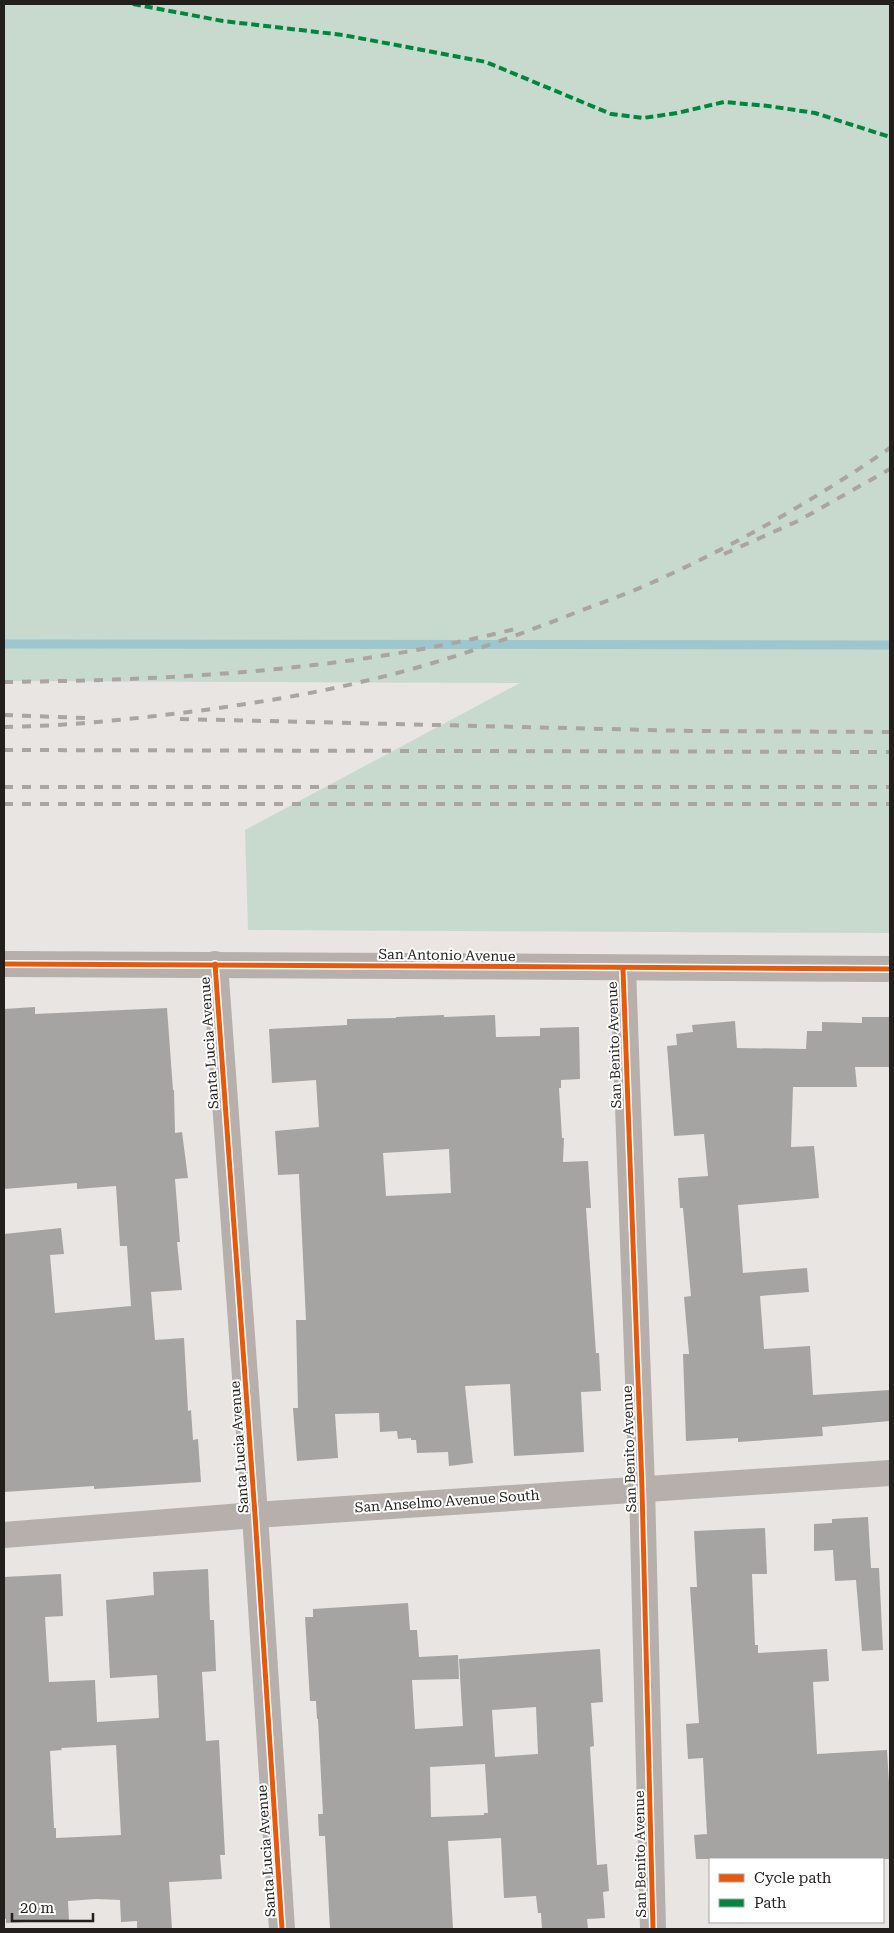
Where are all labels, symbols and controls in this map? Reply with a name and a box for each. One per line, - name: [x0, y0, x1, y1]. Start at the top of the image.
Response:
- street label: San Antonio Avenue: [378, 946, 516, 964]
- street label: Santa Lucia Avenue: [196, 976, 222, 1110]
- street label: San Benito Avenue: [604, 981, 624, 1109]
- street label: Santa Lucia Avenue: [226, 1380, 252, 1514]
- street label: San Benito Avenue: [619, 1385, 639, 1513]
- street label: San Anselmo Avenue South: [354, 1487, 540, 1515]
- street label: Santa Lucia Avenue: [253, 1784, 279, 1918]
- street label: San Benito Avenue: [631, 1790, 649, 1918]
- legend: [709, 1858, 884, 1923]
- text: Cycle path: [754, 1869, 832, 1887]
- scale bar: [12, 1890, 94, 1922]
- text: Path: [754, 1894, 787, 1912]
- text: 20 m: [20, 1899, 55, 1917]

